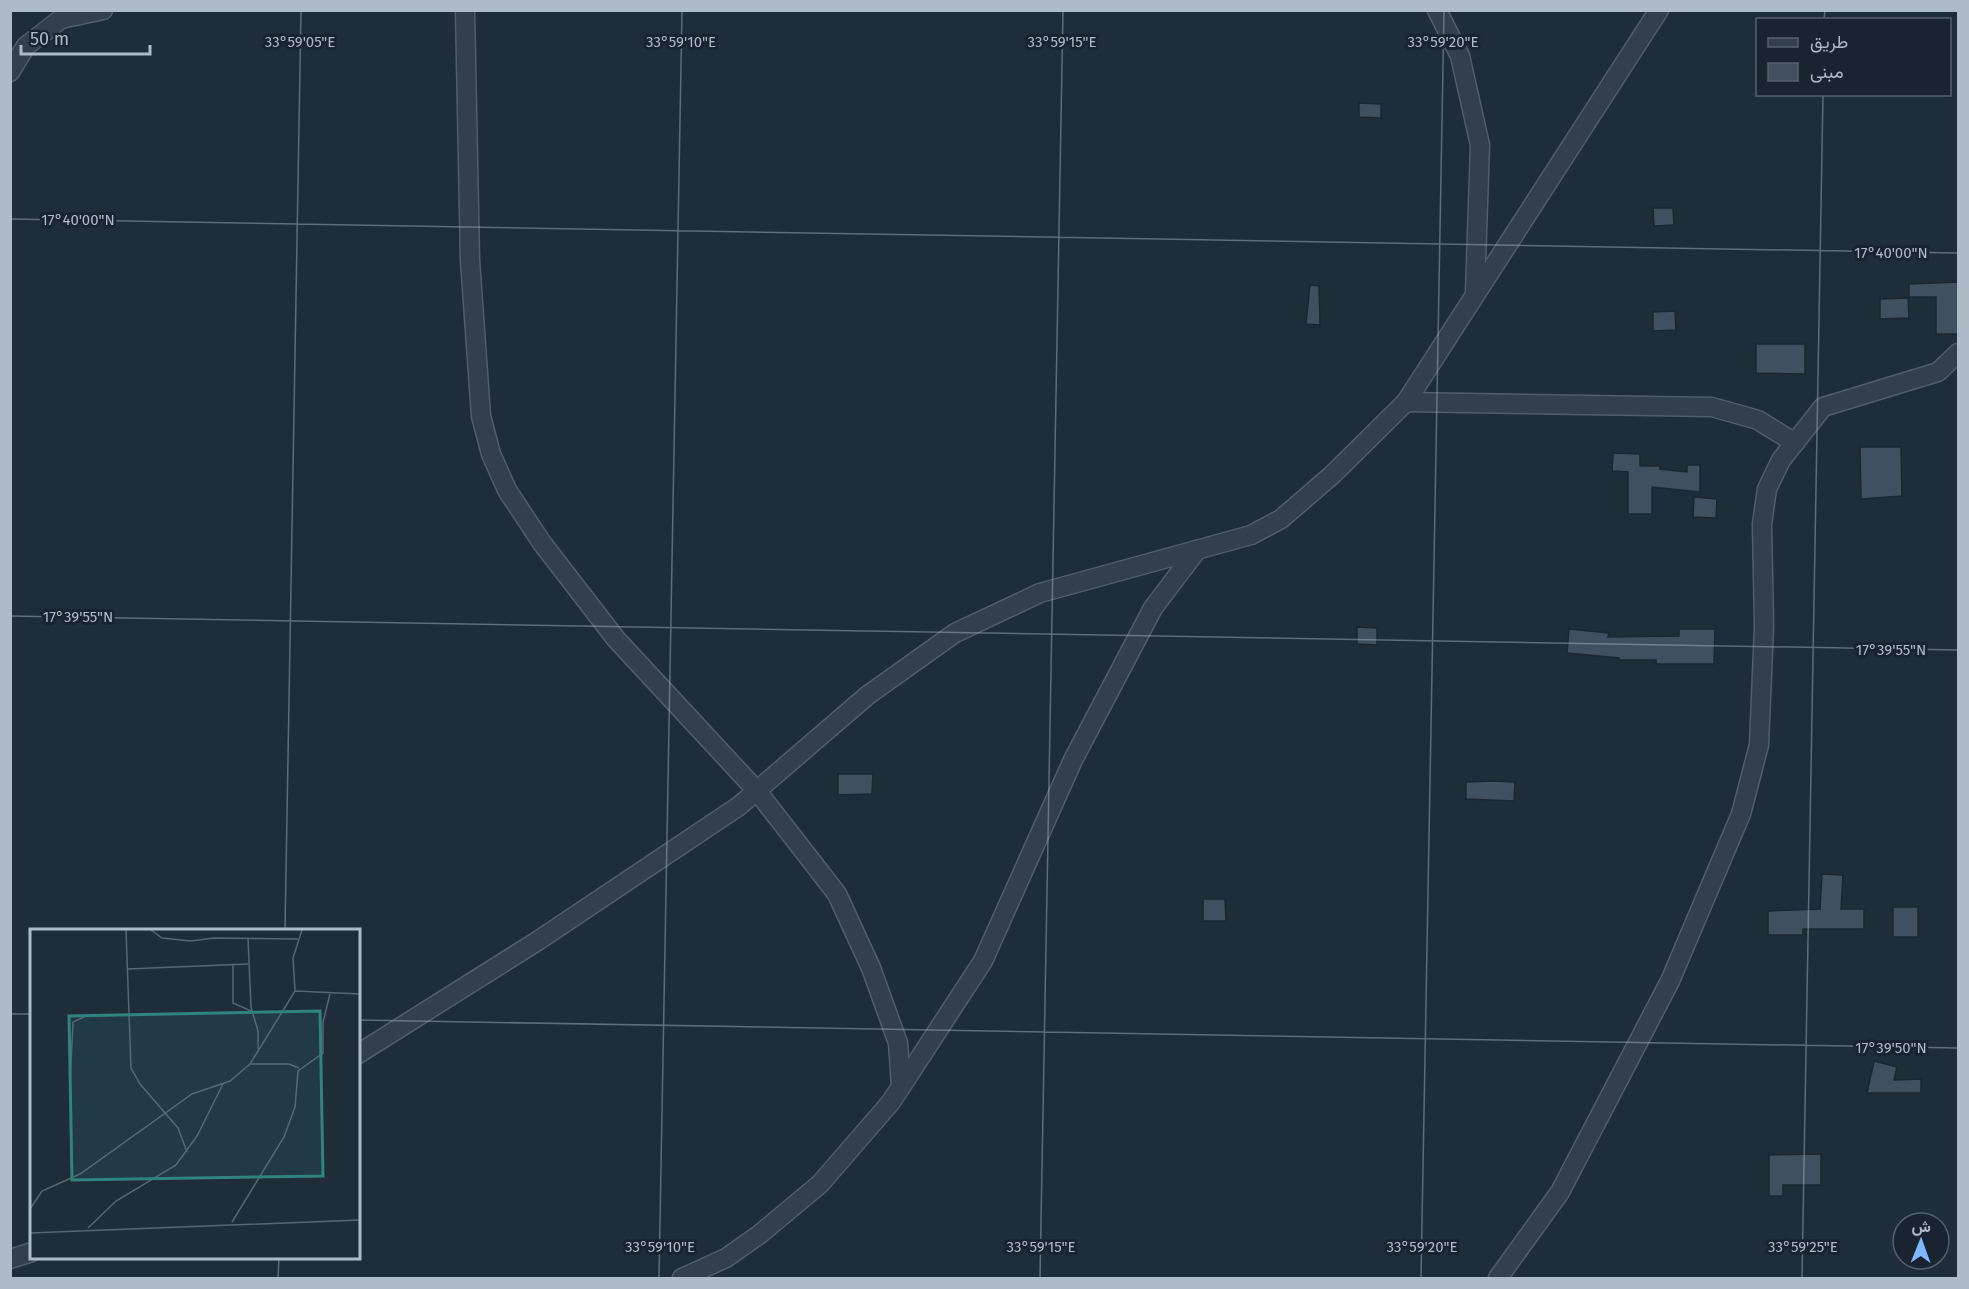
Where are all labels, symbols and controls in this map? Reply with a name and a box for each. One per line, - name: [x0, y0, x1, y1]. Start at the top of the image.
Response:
- scale bar: [21, 18, 150, 56]
- legend: [1756, 18, 1951, 96]
- text: 50 m: [30, 28, 69, 50]
- text: طريق: [1810, 31, 1848, 53]
- text: 33°59'05"E: [265, 33, 335, 51]
- text: 33°59'10"E: [646, 33, 716, 51]
- text: 33°59'15"E: [1028, 33, 1096, 51]
- text: 33°59'20"E: [1408, 33, 1478, 51]
- text: مبنى: [1810, 61, 1844, 83]
- text: 17°40'00"N: [41, 211, 115, 229]
- text: 17°40'00"N: [1854, 244, 1928, 262]
- text: 17°39'55"N: [43, 608, 113, 626]
- text: 17°39'55"N: [1856, 641, 1926, 659]
- inset map: [30, 929, 360, 1259]
- text: 17°39'50"N: [1855, 1039, 1927, 1057]
- north arrow: [1891, 1211, 1951, 1271]
- text: ش: [1911, 1217, 1931, 1236]
- text: 33°59'10"E: [625, 1238, 695, 1256]
- text: 33°59'15"E: [1007, 1238, 1075, 1256]
- text: 33°59'20"E: [1387, 1238, 1457, 1256]
- text: 33°59'25"E: [1768, 1238, 1838, 1256]

